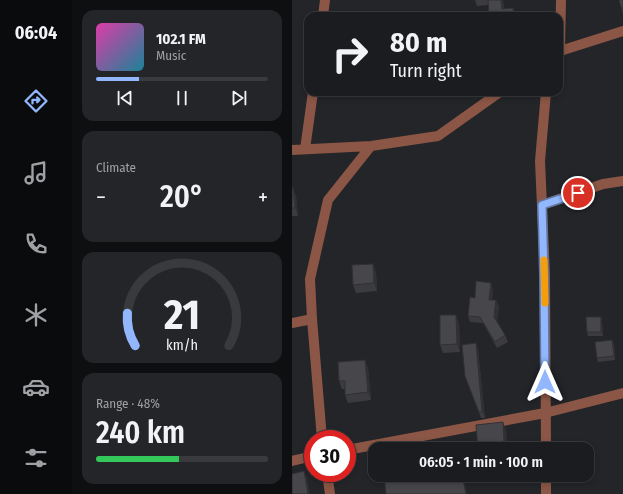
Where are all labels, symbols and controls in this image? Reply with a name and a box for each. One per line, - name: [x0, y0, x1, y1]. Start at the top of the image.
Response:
- text: 06:04: [15, 22, 57, 44]
- text: 80 m: [390, 26, 447, 59]
- icon: right: [324, 28, 376, 80]
- text: 102.1 FM: [156, 30, 206, 48]
- text: Music: [156, 48, 186, 63]
- text: Turn right: [390, 60, 462, 82]
- icon: directions: [22, 87, 50, 115]
- icon: previous: [114, 87, 136, 109]
- icon: pause: [171, 87, 193, 109]
- icon: next: [228, 87, 250, 109]
- icon: music: [22, 159, 50, 187]
- text: Climate: [96, 160, 136, 175]
- pin: [561, 176, 595, 210]
- text: 20°: [160, 179, 204, 215]
- icon: arrive: [567, 182, 589, 204]
- text: −: [96, 184, 106, 211]
- text: +: [258, 184, 268, 211]
- icon: phone: [22, 230, 50, 258]
- text: 21: [163, 289, 200, 339]
- icon: climate: [22, 301, 50, 329]
- text: km/h: [166, 336, 198, 353]
- position arrow: [524, 361, 566, 403]
- icon: car: [22, 373, 50, 401]
- text: Range · 48%: [96, 396, 160, 411]
- text: 240 km: [96, 415, 185, 451]
- speed limit sign: 30: [304, 430, 356, 482]
- icon: filters: [22, 444, 50, 472]
- text: 06:05 · 1 min · 100 m: [419, 453, 543, 471]

